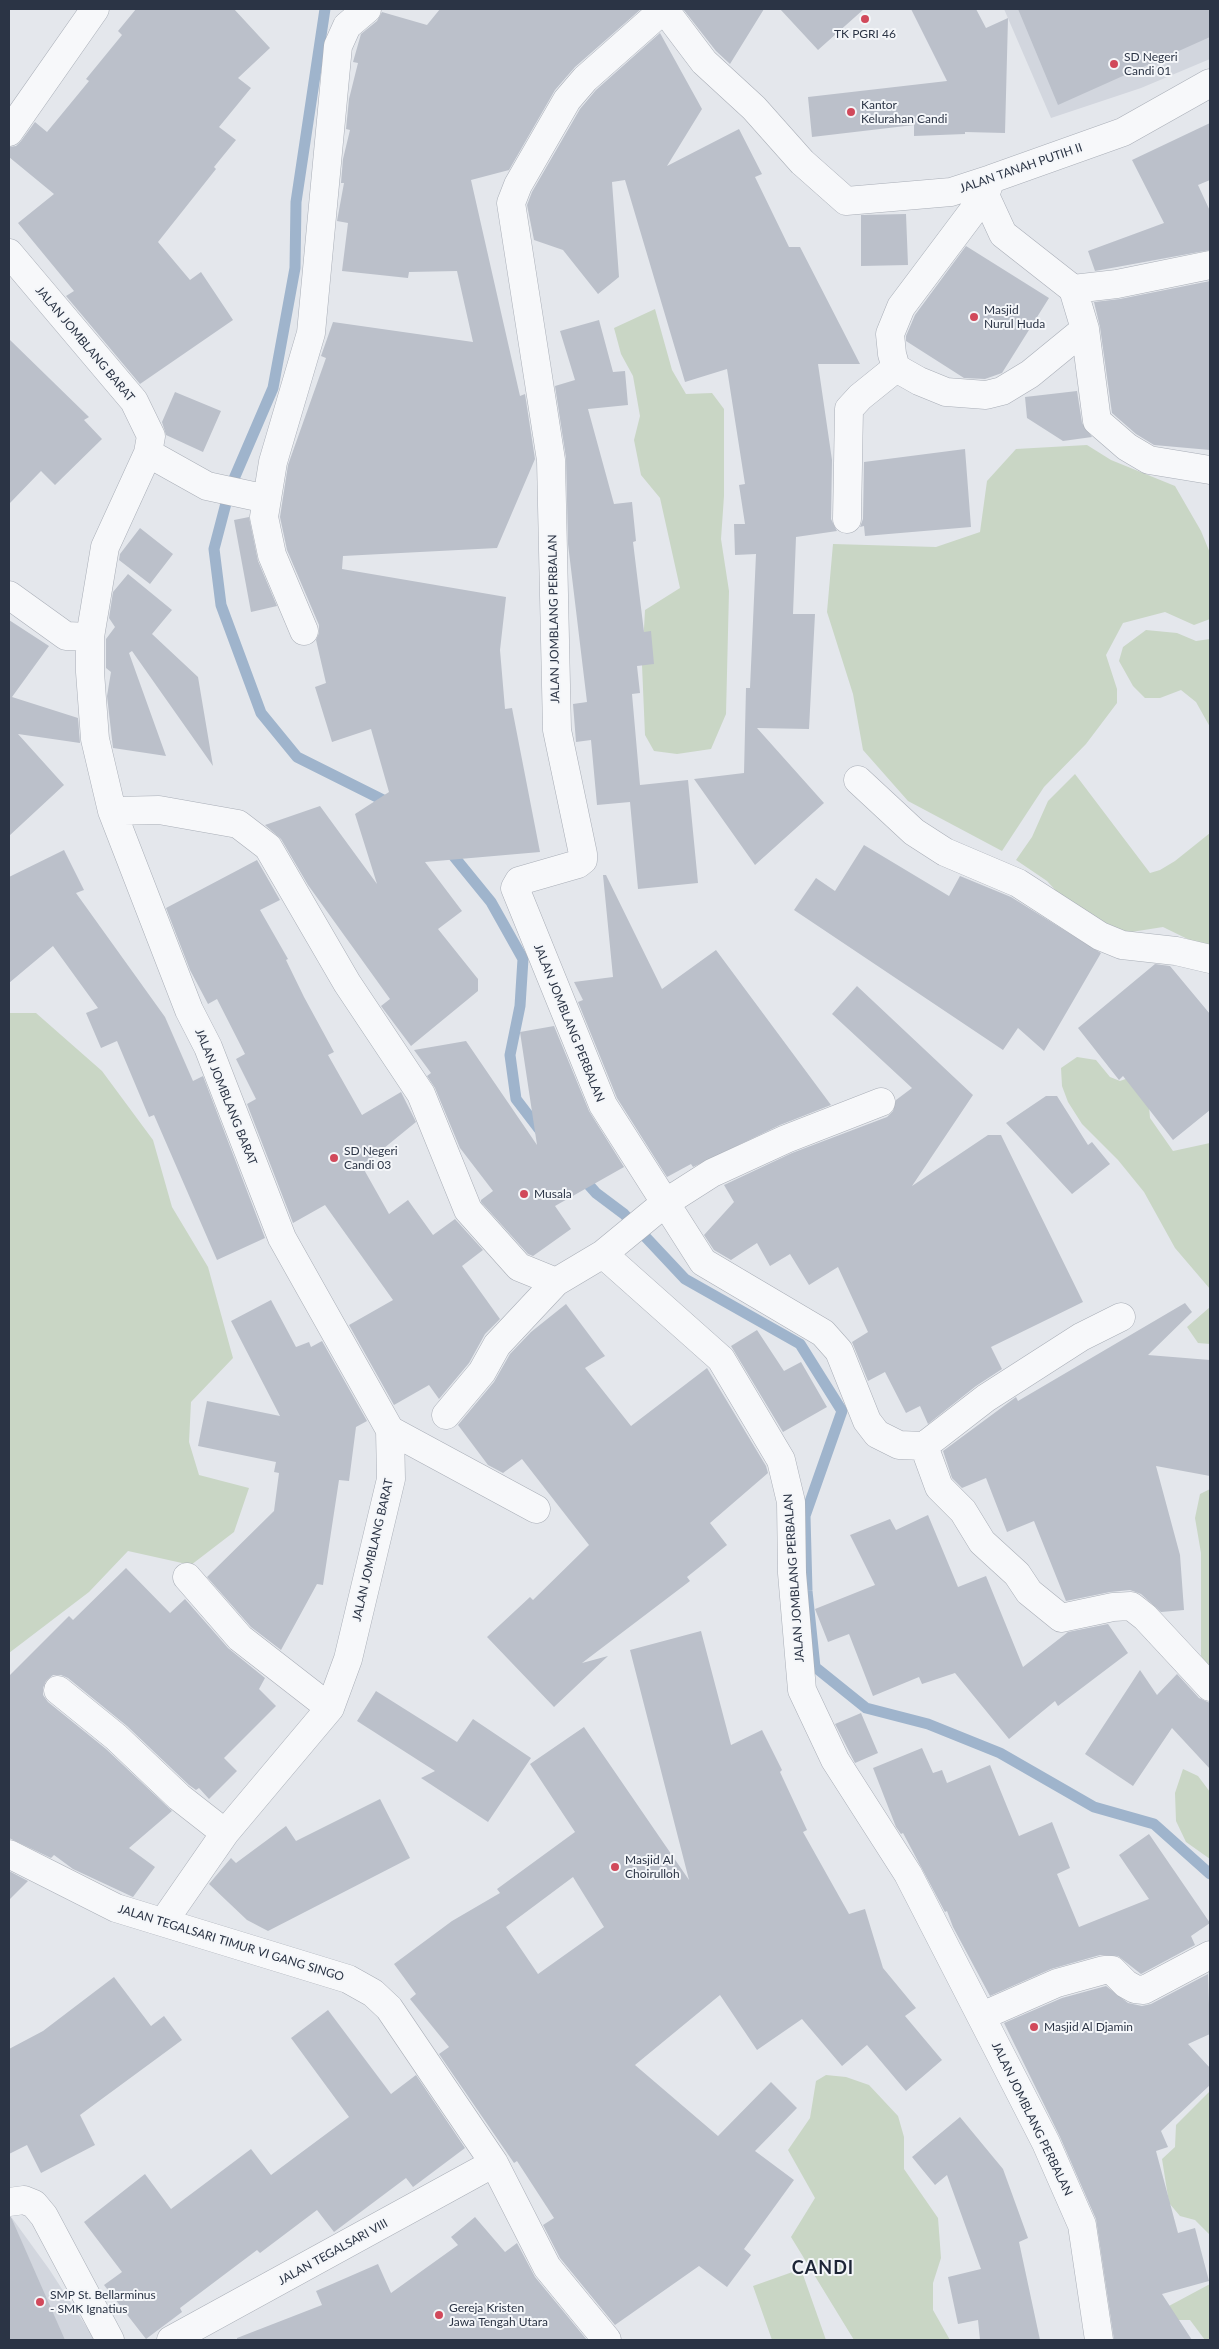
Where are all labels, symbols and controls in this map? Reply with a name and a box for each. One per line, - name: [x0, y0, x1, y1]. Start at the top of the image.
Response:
- marker: TK PGRI 46: [859, 13, 871, 25]
- place label: TK PGRI 46: [834, 27, 896, 41]
- place label: SD Negeri Candi 01: [1124, 50, 1178, 78]
- marker: SD Negeri Candi 01: [1108, 58, 1120, 70]
- place label: Kantor Kelurahan Candi: [861, 98, 947, 126]
- marker: Kantor Kelurahan Candi: [845, 106, 857, 118]
- street label: JALAN TANAH PUTIH II: [958, 140, 1084, 196]
- street label: JALAN JOMBLANG BARAT: [33, 283, 137, 405]
- place label: Masjid Nurul Huda: [984, 303, 1045, 331]
- marker: Masjid Nurul Huda: [968, 311, 980, 323]
- street label: JALAN JOMBLANG PERBALAN: [545, 534, 563, 704]
- street label: JALAN JOMBLANG PERBALAN: [531, 942, 607, 1104]
- street label: JALAN JOMBLANG BARAT: [192, 1027, 260, 1167]
- place label: SD Negeri Candi 03: [344, 1144, 398, 1172]
- marker: SD Negeri Candi 03: [328, 1152, 340, 1164]
- place label: Musala: [534, 1187, 572, 1201]
- marker: Musala: [518, 1188, 530, 1200]
- street label: JALAN JOMBLANG BARAT: [350, 1477, 396, 1623]
- street label: JALAN JOMBLANG PERBALAN: [781, 1493, 807, 1663]
- place label: Masjid Al Choirulloh: [625, 1853, 680, 1881]
- marker: Masjid Al Choirulloh: [609, 1861, 621, 1873]
- street label: JALAN TEGALSARI TIMUR VI GANG SINGO: [116, 1902, 346, 1984]
- place label: Masjid Al Djamin: [1044, 2020, 1133, 2034]
- marker: Masjid Al Djamin: [1028, 2021, 1040, 2033]
- street label: JALAN JOMBLANG PERBALAN: [988, 2040, 1076, 2198]
- street label: JALAN TEGALSARI VIII: [276, 2216, 390, 2288]
- district label: CANDI: [791, 2257, 855, 2279]
- place label: SMP St. Bellarminus - SMK Ignatius: [50, 2288, 156, 2316]
- marker: SMP St. Bellarminus - SMK Ignatius: [34, 2296, 46, 2308]
- place label: Gereja Kristen Jawa Tengah Utara: [449, 2301, 548, 2329]
- marker: Gereja Kristen Jawa Tengah Utara: [433, 2309, 445, 2321]

